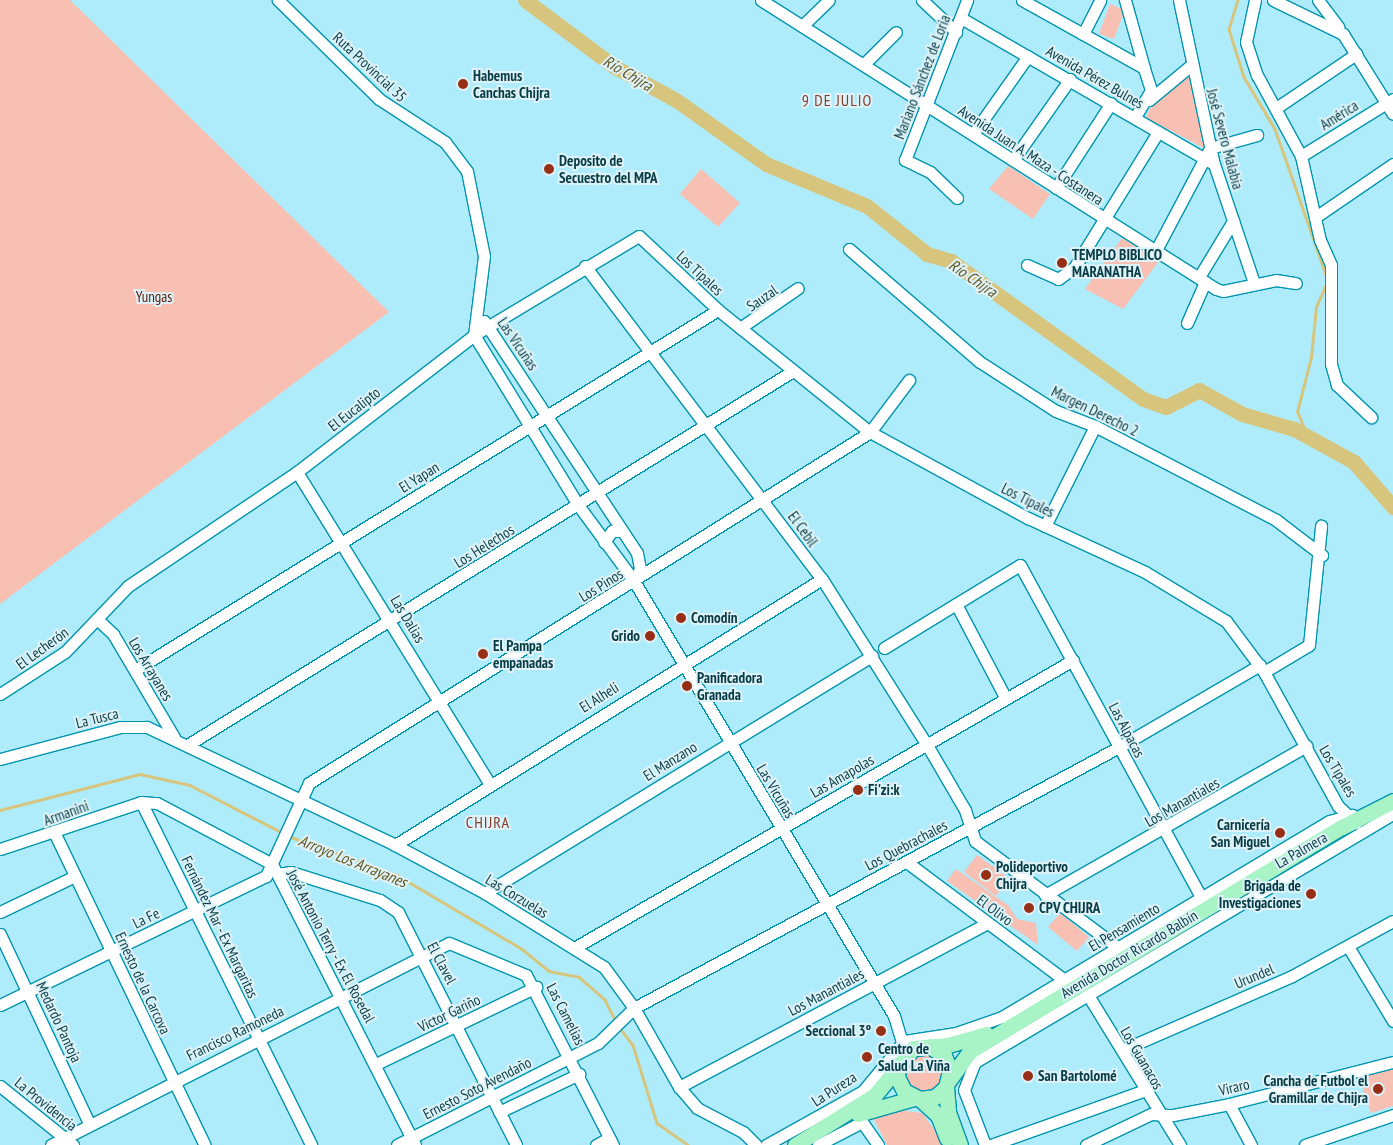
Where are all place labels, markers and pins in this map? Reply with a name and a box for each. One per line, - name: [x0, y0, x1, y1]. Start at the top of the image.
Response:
- place label: Habemus Canchas Chijra: [473, 66, 550, 101]
- marker: Habemus Canchas Chijra: [457, 78, 469, 90]
- place label: Deposito de Secuestro del MPA: [559, 151, 658, 186]
- marker: Deposito de Secuestro del MPA: [543, 163, 555, 175]
- place label: TEMPLO BIBLICO MARANATHA: [1072, 245, 1162, 280]
- marker: TEMPLO BIBLICO MARANATHA: [1056, 257, 1068, 269]
- place label: Comodín: [691, 609, 737, 627]
- marker: Comodín: [675, 612, 687, 624]
- place label: Grido: [611, 627, 640, 645]
- marker: Grido: [644, 630, 656, 642]
- place label: El Pampa empanadas: [493, 636, 553, 671]
- marker: El Pampa empanadas: [477, 648, 489, 660]
- place label: Panificadora Granada: [697, 668, 762, 703]
- marker: Panificadora Granada: [681, 680, 693, 692]
- place label: Fi'zi:k: [868, 781, 900, 799]
- marker: Fi'zi:k: [852, 784, 864, 796]
- place label: Carnicería San Miguel: [1211, 815, 1270, 850]
- marker: Carnicería San Miguel: [1274, 827, 1286, 839]
- place label: Polideportivo Chijra: [996, 857, 1068, 892]
- marker: Polideportivo Chijra: [980, 869, 992, 881]
- place label: Brigada de Investigaciones: [1219, 876, 1301, 911]
- marker: Brigada de Investigaciones: [1305, 888, 1317, 900]
- place label: CPV CHIJRA: [1039, 899, 1101, 917]
- marker: CPV CHIJRA: [1023, 902, 1035, 914]
- place label: Seccional 3º: [806, 1022, 871, 1040]
- marker: Seccional 3º: [875, 1025, 887, 1037]
- place label: Centro de Salud La Viña: [878, 1039, 950, 1074]
- marker: Centro de Salud La Viña: [860, 1050, 874, 1064]
- place label: San Bartolomé: [1038, 1067, 1117, 1085]
- marker: San Bartolomé: [1022, 1070, 1034, 1082]
- place label: Cancha de Futbol el Gramillar de Chijra: [1263, 1071, 1368, 1106]
- marker: Cancha de Futbol el Gramillar de Chijra: [1372, 1083, 1384, 1095]

